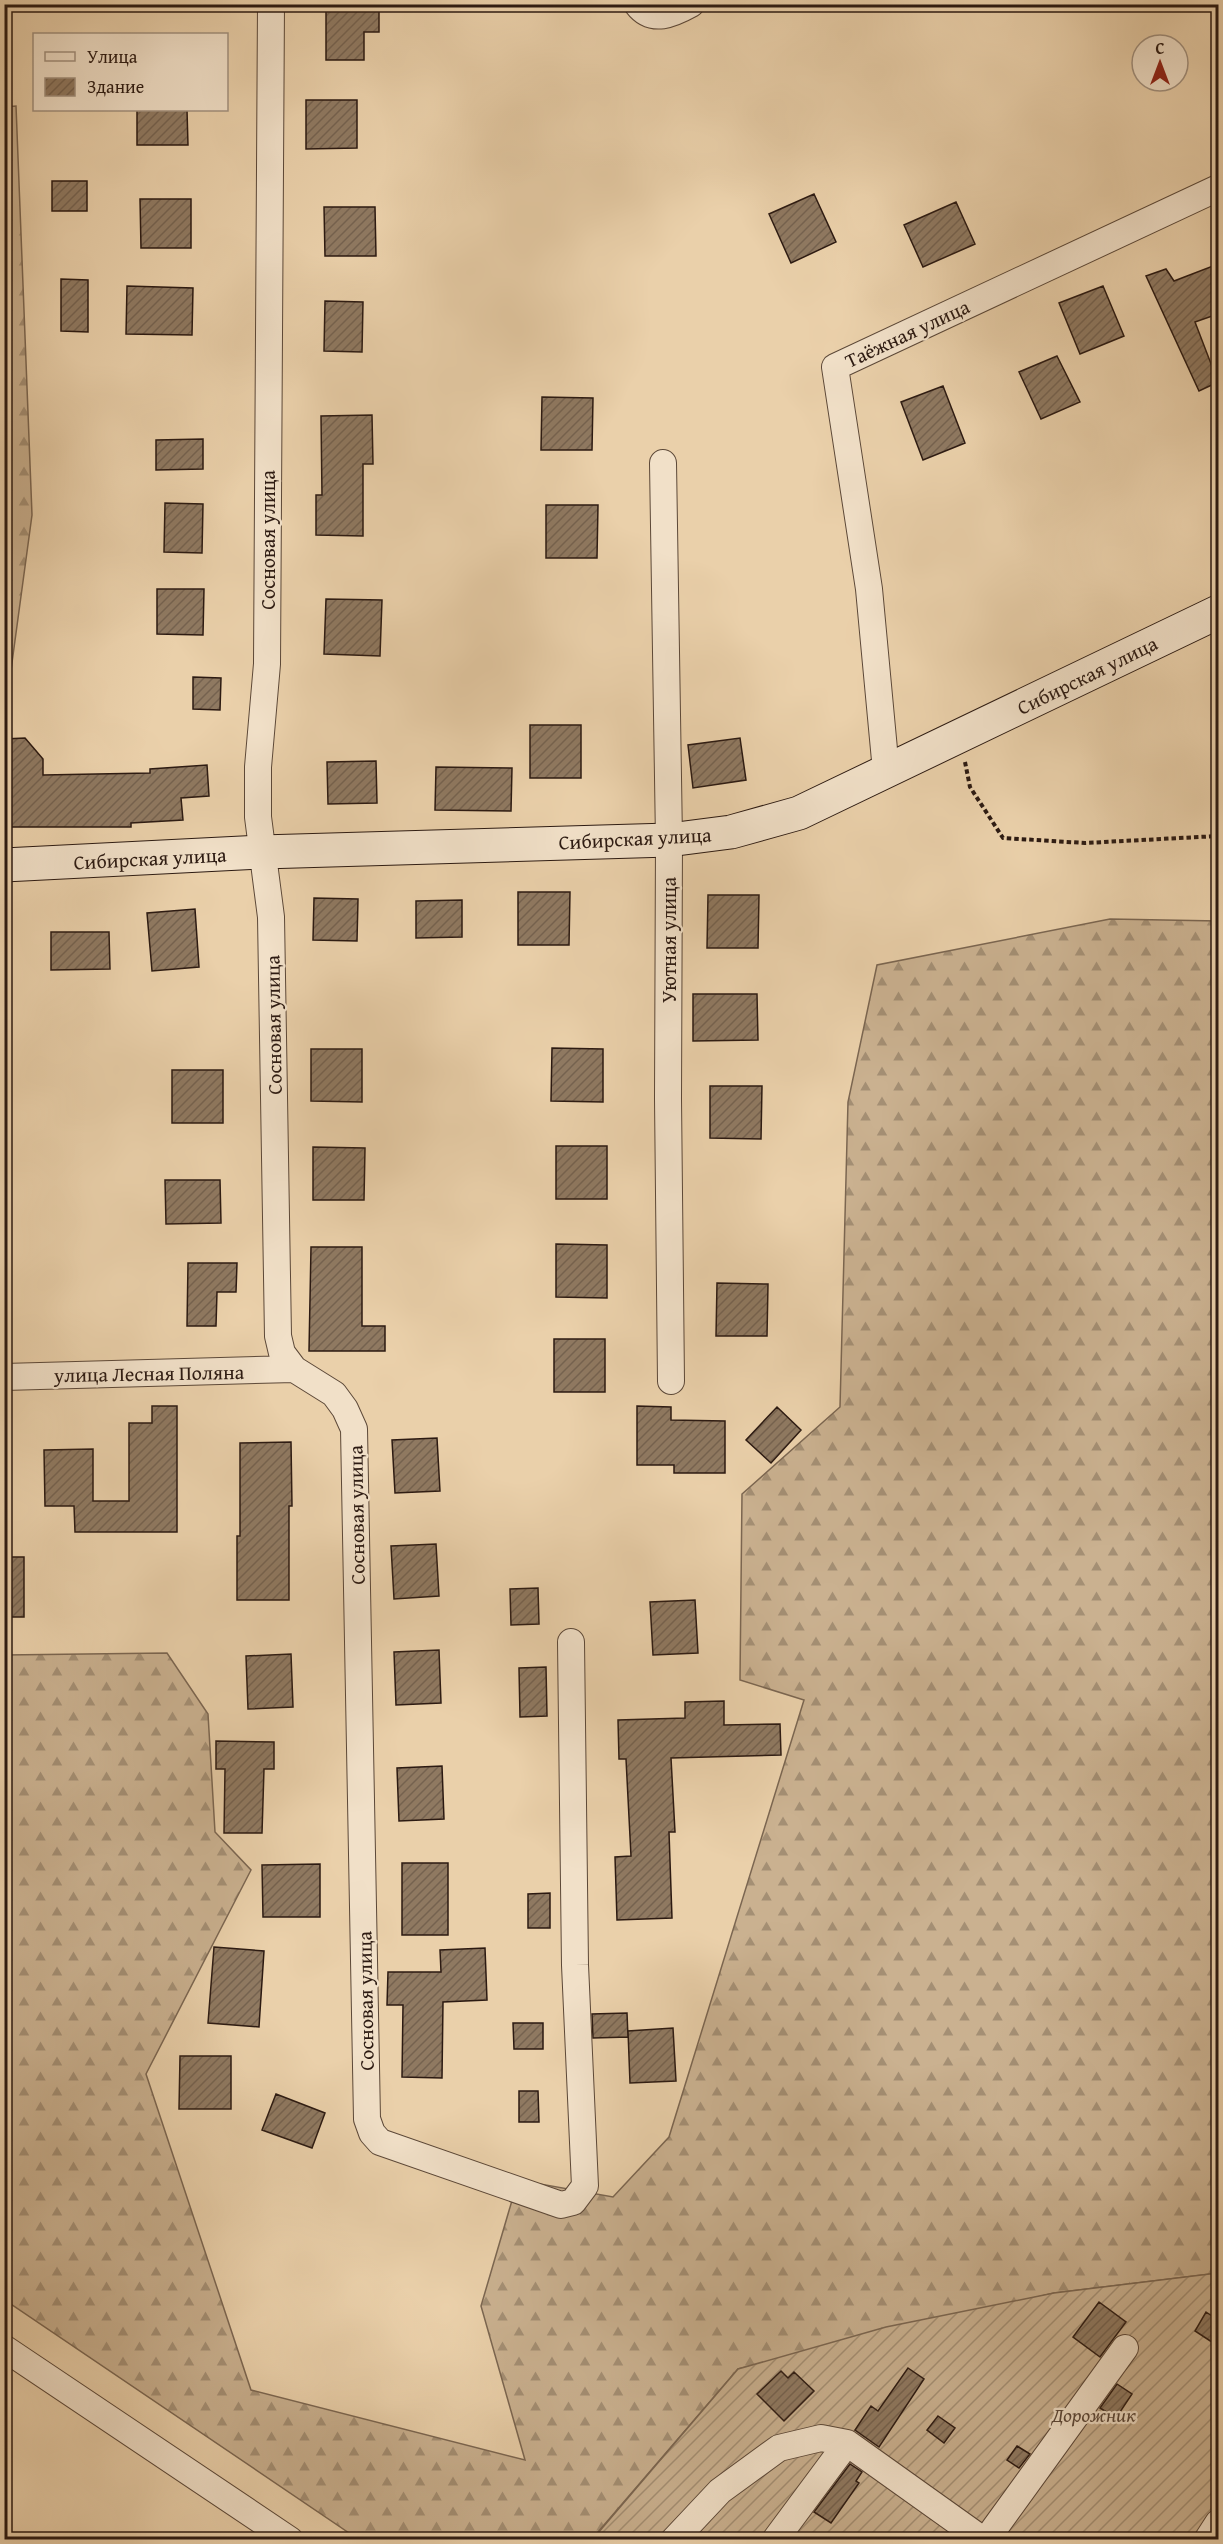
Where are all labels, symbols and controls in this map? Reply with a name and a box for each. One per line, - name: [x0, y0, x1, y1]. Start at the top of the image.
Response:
- legend: [33, 33, 228, 111]
- north arrow: [1130, 33, 1190, 93]
- text: С: [1155, 36, 1165, 60]
- text: Улица: [87, 43, 138, 70]
- text: Здание: [87, 73, 144, 100]
- street label: Таёжная улица: [840, 291, 974, 375]
- street label: Сосновая улица: [253, 470, 282, 610]
- street label: Сибирская улица: [1012, 628, 1163, 722]
- street label: Сибирская улица: [558, 819, 713, 856]
- street label: Сибирская улица: [73, 839, 228, 876]
- street label: Уютная улица: [654, 877, 683, 1003]
- street label: Сосновая улица: [257, 955, 289, 1095]
- street label: улица Лесная Поляна: [53, 1357, 245, 1389]
- street label: Сосновая улица: [340, 1445, 372, 1585]
- street label: Сосновая улица: [349, 1931, 381, 2071]
- park label: Дорожник: [1051, 2400, 1136, 2429]

